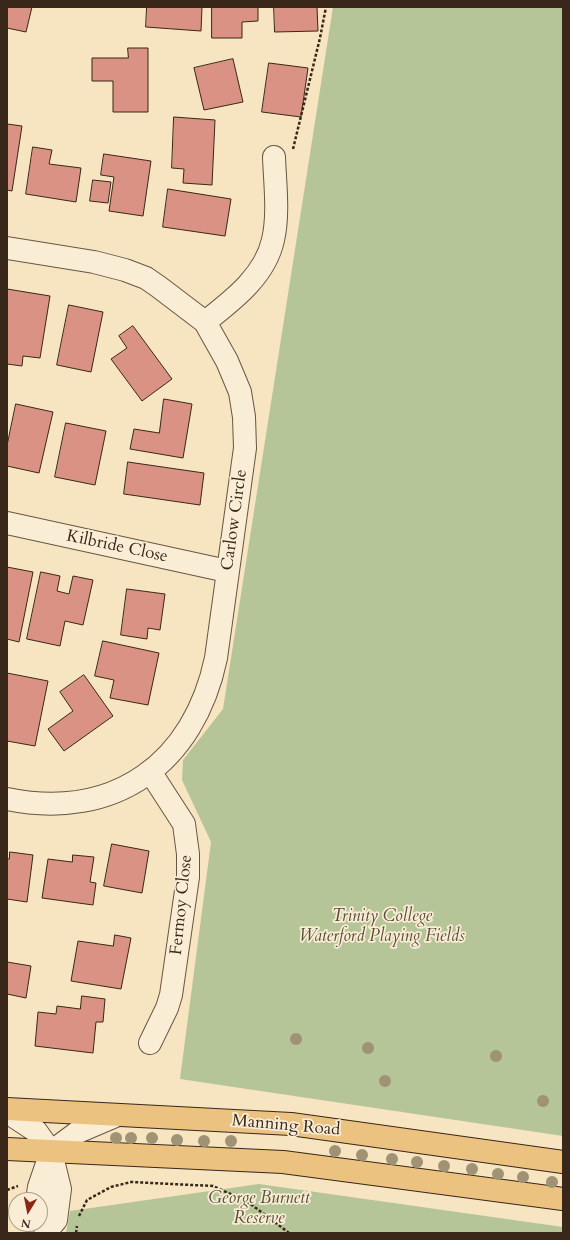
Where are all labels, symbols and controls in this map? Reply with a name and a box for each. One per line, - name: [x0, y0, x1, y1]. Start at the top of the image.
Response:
- street label: Carlow Circle: [218, 468, 252, 572]
- street label: Kilbride Close: [64, 526, 170, 568]
- street label: Fermoy Close: [167, 854, 197, 956]
- park label: Trinity College Waterford Playing Fields: [299, 907, 465, 947]
- street label: Manning Road: [231, 1111, 341, 1141]
- park label: George Burnett Reserve: [208, 1189, 310, 1229]
- north arrow: [8, 1192, 48, 1232]
- text: N: [20, 1215, 32, 1232]

